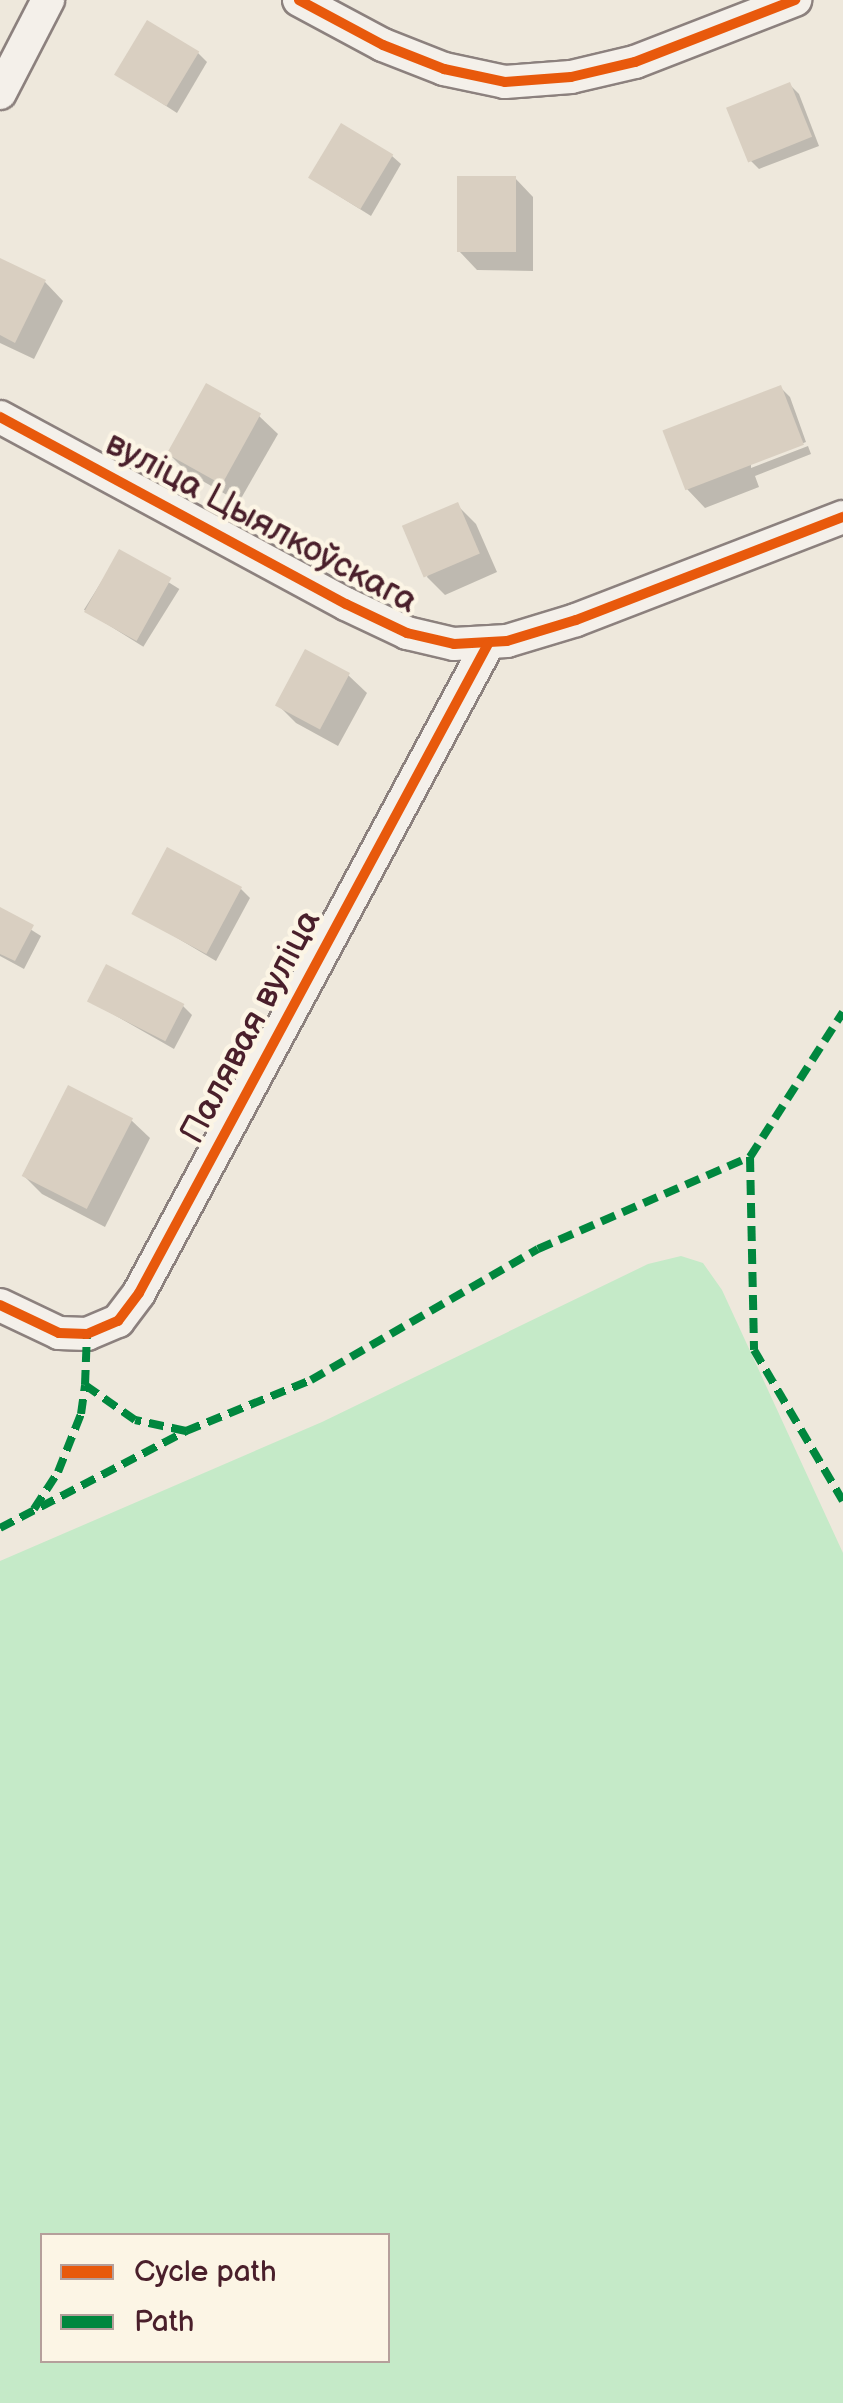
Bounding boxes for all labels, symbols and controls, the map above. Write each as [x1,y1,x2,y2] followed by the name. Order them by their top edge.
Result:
[98,423,424,623] street label: вуліца Цыялкоўскага
[172,903,330,1151] street label: Палявая вуліца
[40,2233,390,2363] legend
[134,2254,277,2290] text: Cycle path
[134,2304,194,2340] text: Path

